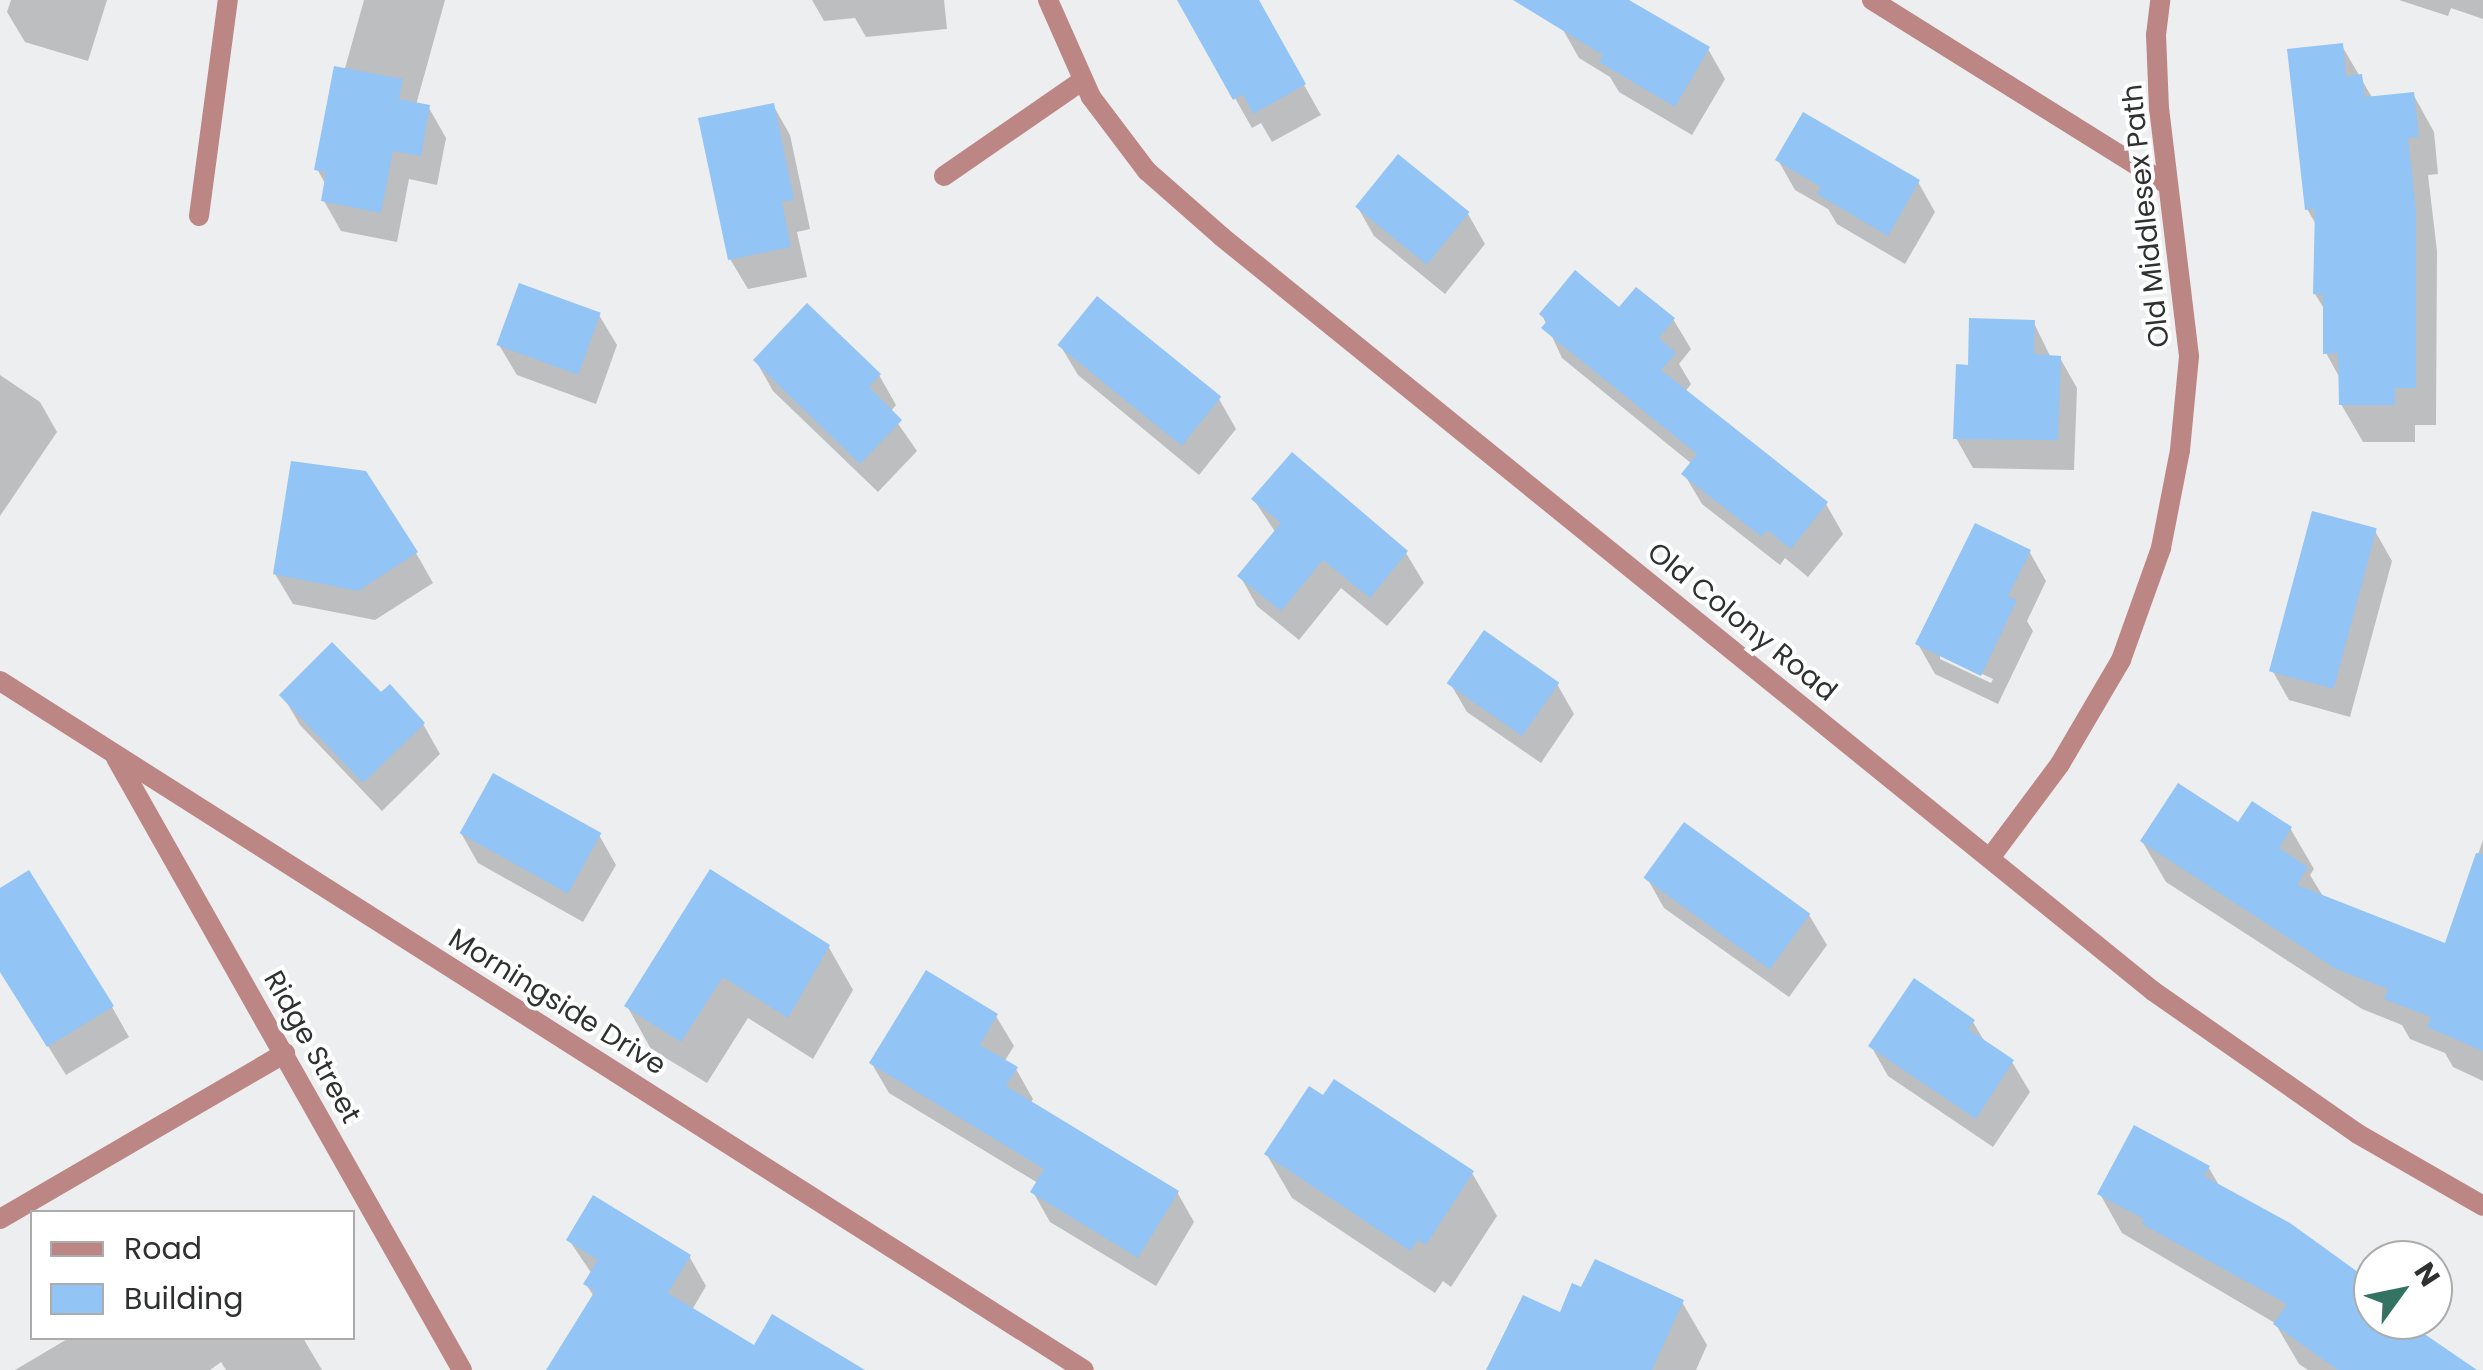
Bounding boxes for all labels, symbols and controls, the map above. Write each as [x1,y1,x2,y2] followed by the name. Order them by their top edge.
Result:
[2115,83,2177,349] street label: Old Middlesex Path
[1641,535,1843,709] street label: Old Colony Road
[442,922,672,1082] street label: Morningside Drive
[256,965,368,1129] street label: Ridge Street
[30,1210,355,1340] legend
[124,1227,202,1270] text: Road
[2353,1240,2453,1340] north arrow
[2405,1255,2449,1294] text: N
[124,1277,244,1320] text: Building

